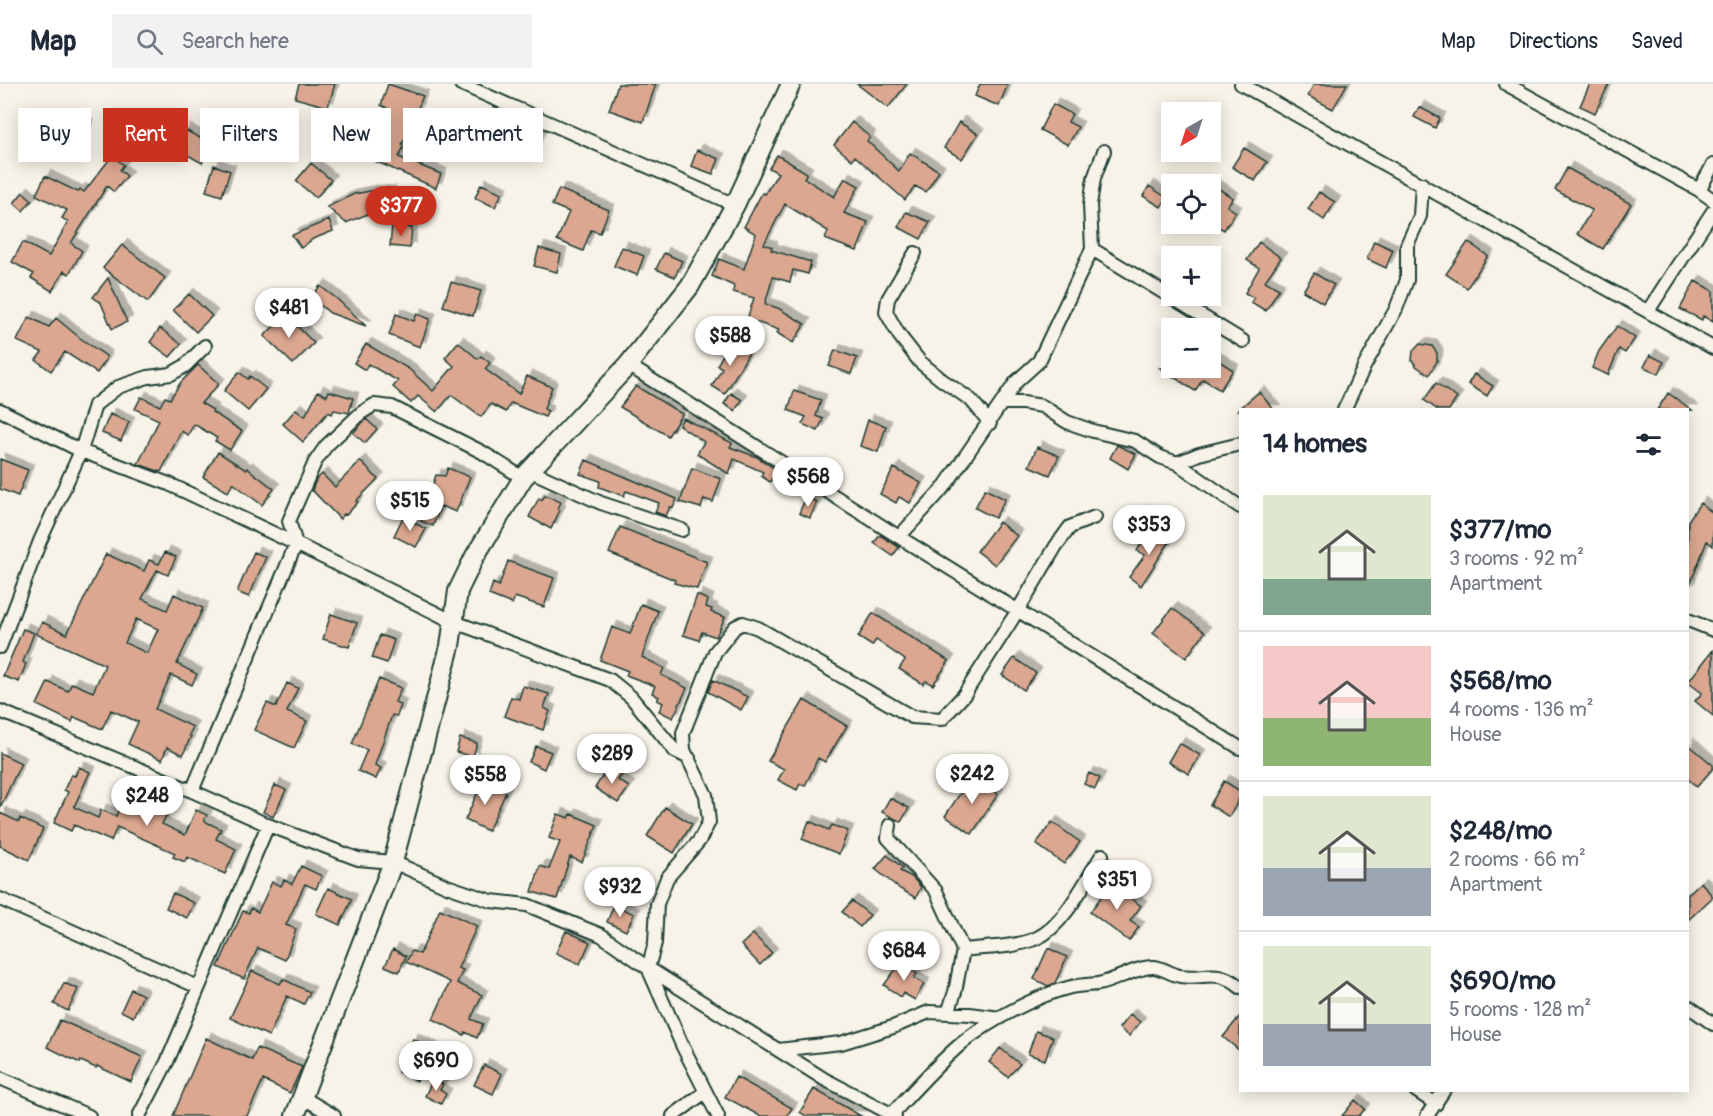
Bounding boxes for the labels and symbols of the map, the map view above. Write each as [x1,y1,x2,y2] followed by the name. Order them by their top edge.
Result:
[1161,102,1221,162] north arrow
[365,186,437,237] pin: $377
[253,288,325,339] pin: $481
[694,316,766,367] pin: $588
[772,457,844,508] pin: $568
[374,481,446,532] pin: $515
[1113,505,1185,556] pin: $353
[576,734,648,785] pin: $289
[936,754,1008,805] pin: $242
[449,755,521,806] pin: $558
[111,776,183,827] pin: $248
[1081,860,1153,911] pin: $351
[584,867,656,918] pin: $932
[868,931,940,982] pin: $684
[400,1041,472,1092] pin: $690

